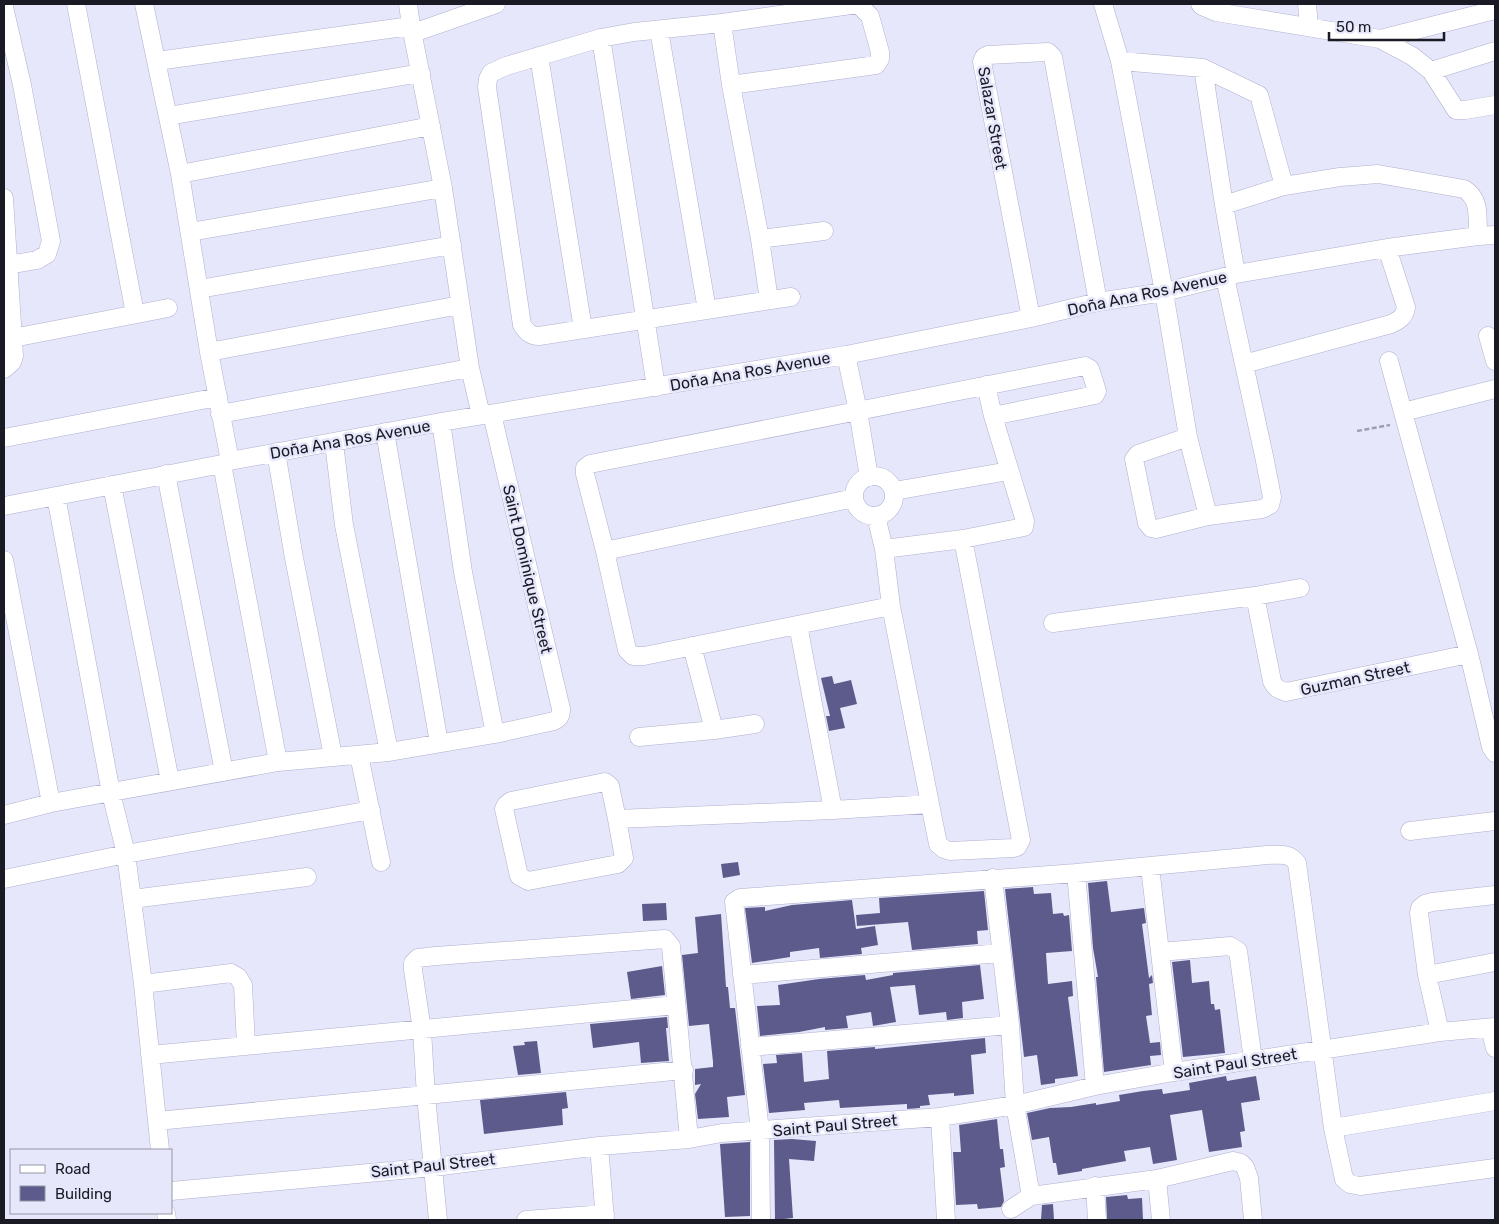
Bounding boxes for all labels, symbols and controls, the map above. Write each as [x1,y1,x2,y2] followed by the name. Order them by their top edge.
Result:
[1329,10,1444,42] scale bar
[1336,18,1371,36] text: 50 m
[974,65,1011,171] street label: Salazar Street
[1066,267,1229,320] street label: Doña Ana Ros Avenue
[668,348,832,395] street label: Doña Ana Ros Avenue
[268,416,432,463] street label: Doña Ana Ros Avenue
[499,483,556,655] street label: Saint Dominique Street
[1299,658,1412,699] street label: Guzman Street
[1172,1044,1298,1083] street label: Saint Paul Street
[772,1111,898,1140] street label: Saint Paul Street
[10,1149,172,1214] legend
[370,1150,496,1181] street label: Saint Paul Street
[55,1160,91,1178] text: Road
[55,1185,112,1203] text: Building

